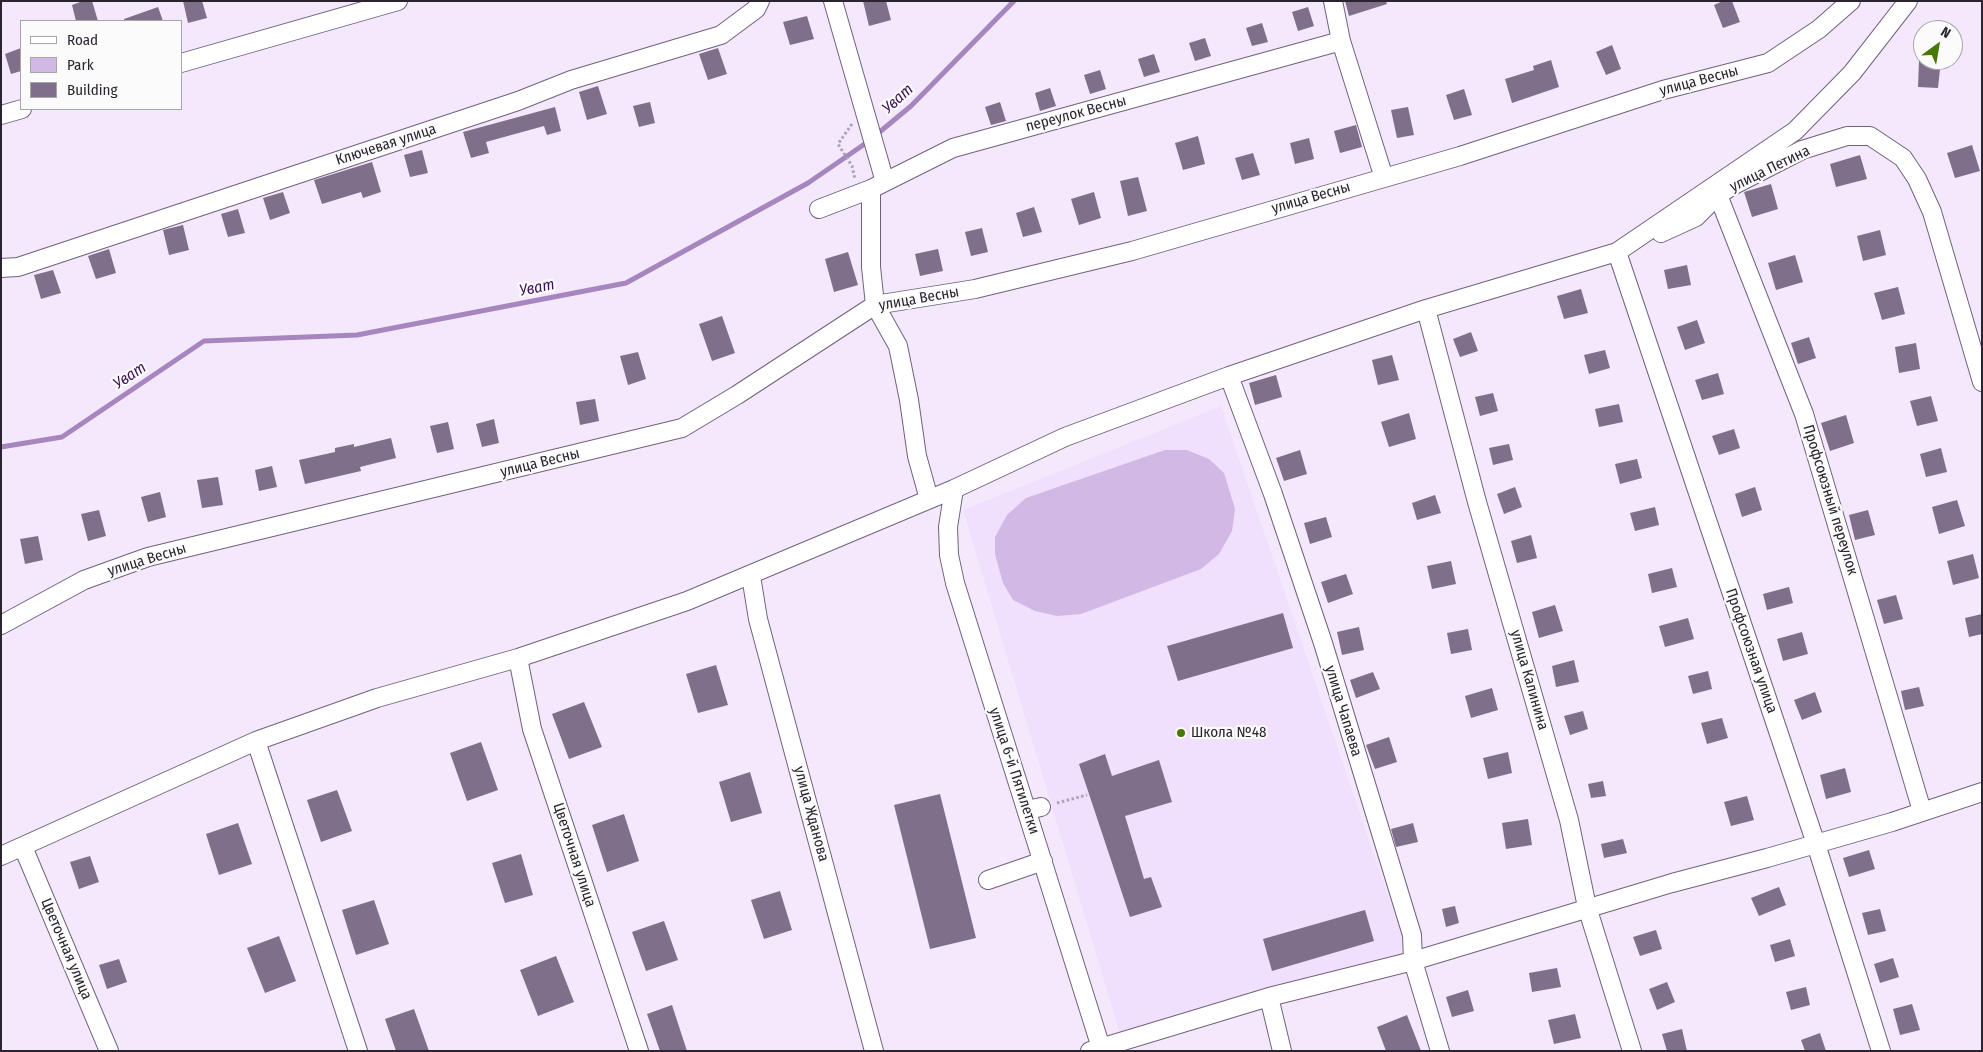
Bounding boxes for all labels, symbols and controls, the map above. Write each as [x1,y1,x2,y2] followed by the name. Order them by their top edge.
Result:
[20,20,182,110] legend
[1913,20,1963,70] north arrow
[1938,23,1954,42] text: N
[67,31,98,49] text: Road
[67,56,94,74] text: Park
[1657,62,1741,100] street label: улица Весны
[878,80,918,118] water label: Уват
[67,81,118,99] text: Building
[1024,92,1128,136] street label: переулок Весны
[334,120,438,170] street label: Ключевая улица
[1727,142,1813,196] street label: улица Петина
[1270,178,1352,218] street label: улица Весны
[518,275,556,301] water label: Уват
[878,283,960,315] street label: улица Весны
[110,358,150,394] water label: Уват
[1799,423,1861,577] street label: Профсоюзный переулок
[498,444,582,482] street label: улица Весны
[106,540,188,580] street label: улица Весны
[1721,586,1781,716] street label: Профсоюзная улица
[1506,628,1552,732] street label: улица Калинина
[1321,663,1365,759] street label: улица Чапаева
[985,705,1043,837] street label: улица 6-й Пятилетки
[1191,724,1266,742] place label: Школа №48
[1175,727,1187,739] marker: Школа №48
[790,764,832,864] street label: улица Жданова
[549,801,599,909] street label: Цветочная улица
[37,896,95,1002] street label: Цветочная улица

